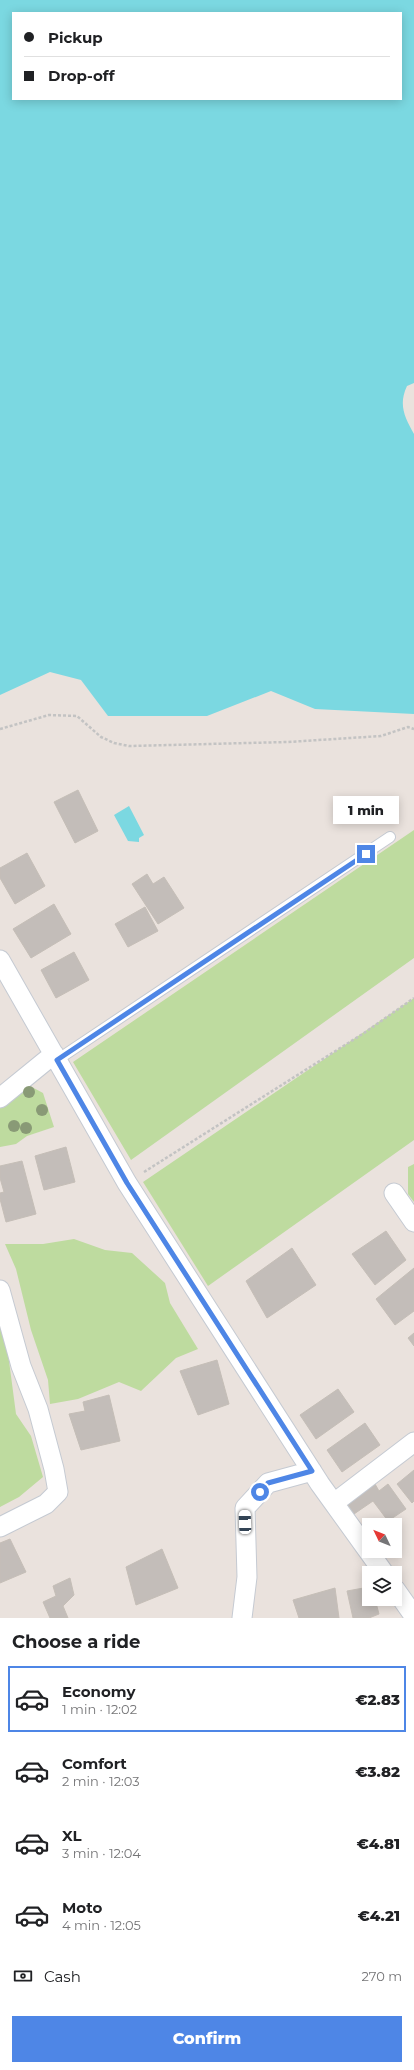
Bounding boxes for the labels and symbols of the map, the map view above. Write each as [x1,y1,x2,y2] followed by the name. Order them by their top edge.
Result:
[333,796,399,824] callout: 1 min
[357,845,375,863] route end
[251,1483,269,1501] route start
[239,1510,251,1534] car
[362,1518,402,1558] north arrow

